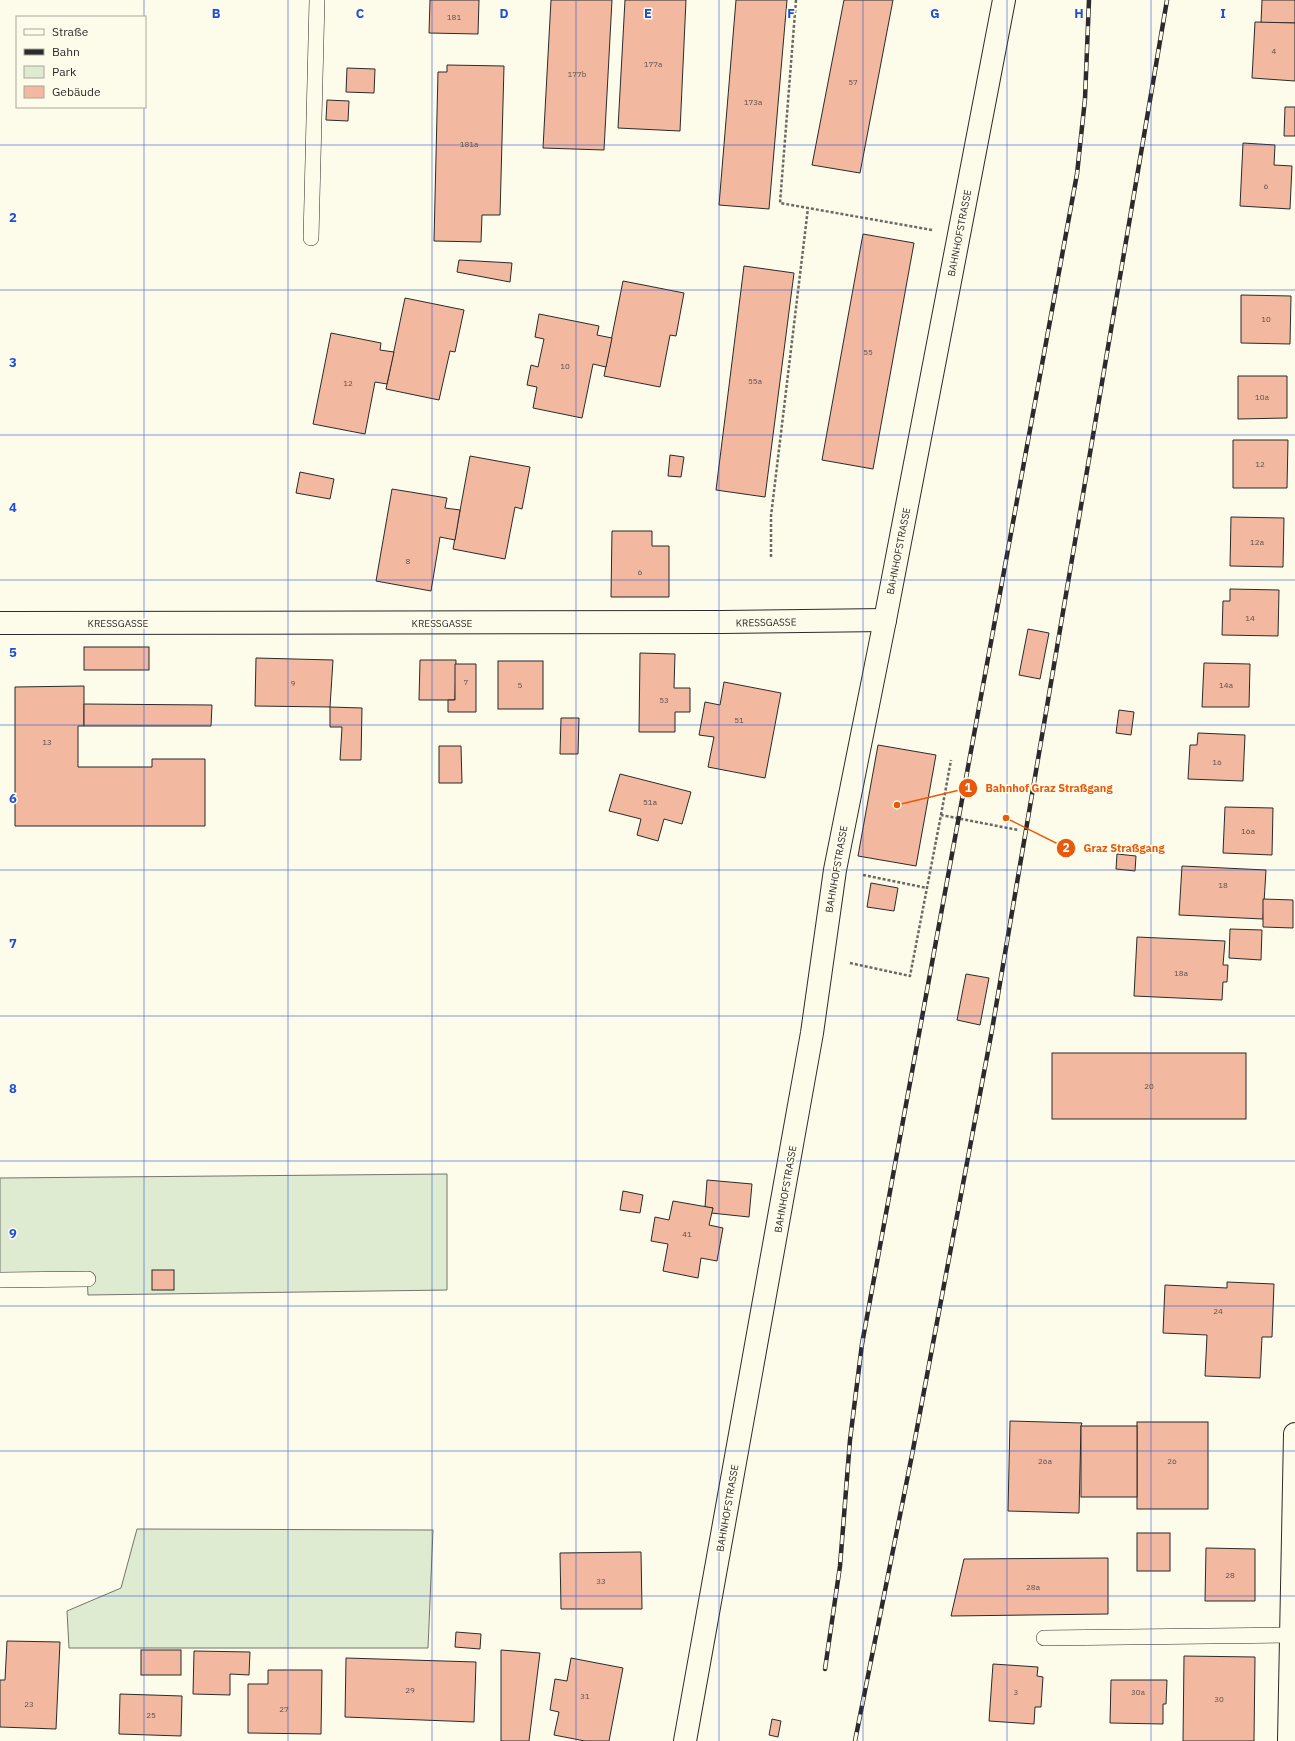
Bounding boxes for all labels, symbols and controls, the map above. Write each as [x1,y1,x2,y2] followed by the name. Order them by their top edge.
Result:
[212,5,221,22] text: B
[356,5,365,22] text: C
[499,5,509,22] text: D
[644,5,652,22] text: E
[787,5,795,22] text: F
[930,5,940,22] text: G
[1074,5,1084,22] text: H
[1220,5,1226,22] text: I
[447,12,461,22] house number: 181
[16,16,146,108] legend
[52,24,89,39] text: Straße
[52,44,80,59] text: Bahn
[1272,46,1277,56] house number: 4
[644,59,663,69] house number: 177a
[52,64,77,79] text: Park
[567,69,587,79] house number: 177b
[848,77,858,87] house number: 57
[52,84,101,99] text: Gebäude
[744,97,763,107] house number: 173a
[460,139,479,149] house number: 181a
[1264,181,1269,191] house number: 6
[945,188,974,278] street label: BAHNHOFSTRASSE
[9,209,17,226] text: 2
[1261,314,1271,324] house number: 10
[863,347,873,357] house number: 55
[9,354,17,371] text: 3
[560,361,570,371] house number: 10
[748,376,763,386] house number: 55a
[343,378,353,388] house number: 12
[1255,392,1270,402] house number: 10a
[1255,459,1265,469] house number: 12
[9,499,17,516] text: 4
[884,506,913,596] street label: BAHNHOFSTRASSE
[1250,537,1265,547] house number: 12a
[406,556,411,566] house number: 8
[638,567,643,577] house number: 6
[1245,613,1255,623] house number: 14
[735,615,797,630] street label: KRESSGASSE
[88,617,149,630] street label: KRESSGASSE
[412,617,473,630] street label: KRESSGASSE
[9,644,17,661] text: 5
[464,677,469,687] house number: 7
[291,678,296,688] house number: 9
[518,680,523,690] house number: 5
[1219,680,1234,690] house number: 14a
[659,695,669,705] house number: 53
[734,715,744,725] house number: 51
[42,737,52,747] house number: 13
[1212,757,1222,767] house number: 16
[958,776,1121,799] callout: Bahnhof Graz Straßgang
[964,780,972,795] text: 1
[986,781,1113,795] text: Bahnhof Graz Straßgang
[9,790,17,807] text: 6
[643,797,658,807] house number: 51a
[822,824,851,914] street label: BAHNHOFSTRASSE
[1241,826,1256,836] house number: 16a
[1056,836,1173,859] callout: Graz Straßgang
[1062,840,1070,855] text: 2
[1084,841,1165,855] text: Graz Straßgang
[1218,880,1228,890] house number: 18
[9,935,17,952] text: 7
[1174,968,1189,978] house number: 18a
[9,1080,17,1097] text: 8
[1144,1081,1154,1091] house number: 20
[771,1144,800,1234] street label: BAHNHOFSTRASSE
[9,1225,17,1242] text: 9
[682,1229,692,1239] house number: 41
[1213,1306,1223,1316] house number: 24
[1038,1456,1053,1466] house number: 26a
[1167,1456,1177,1466] house number: 26
[713,1463,742,1553] street label: BAHNHOFSTRASSE
[1225,1570,1235,1580] house number: 28
[596,1576,606,1586] house number: 33
[1026,1582,1041,1592] house number: 28a
[405,1685,415,1695] house number: 29
[1014,1687,1019,1697] house number: 3
[1131,1687,1146,1697] house number: 30a
[580,1691,590,1701] house number: 31
[1214,1694,1224,1704] house number: 30
[24,1699,34,1709] house number: 23
[279,1704,289,1714] house number: 27
[146,1710,156,1720] house number: 25

